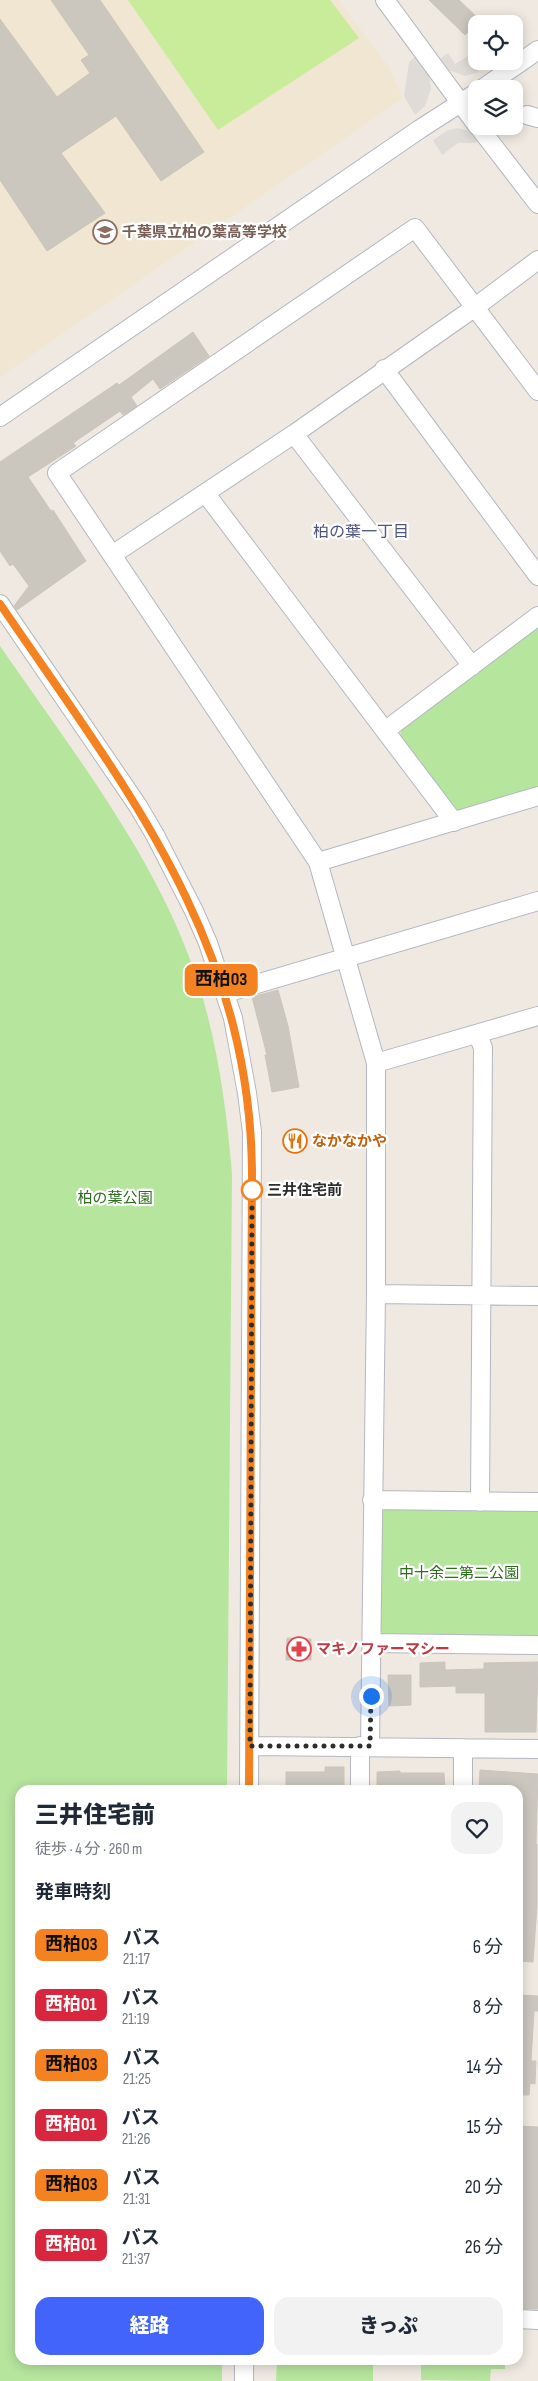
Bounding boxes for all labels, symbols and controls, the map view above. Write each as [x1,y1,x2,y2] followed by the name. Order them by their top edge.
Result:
[468,15,523,135] map controls
[468,15,523,70] button: locate
[468,80,523,135] button: layers
[92,219,118,245] school or university icon: 千葉県立柏の葉高等学校
[122,223,287,242] place label: 千葉県立柏の葉高等学校
[313,523,409,542] district label: 柏の葉一丁目
[186,964,256,996] line badge: 西柏03
[195,969,247,990] text: 西柏03
[282,1128,308,1154] restaurant icon: なかなかや
[312,1132,387,1151] place label: なかなかや
[241,1179,263,1201] marker: 三井住宅前
[267,1181,342,1200] place label: 三井住宅前
[77,1189,153,1208] park label: 柏の葉公園
[399,1564,519,1583] park label: 中十余二第二公園
[286,1636,312,1662] pharmacy icon: マキノファーマシー
[316,1640,450,1659] place label: マキノファーマシー
[359,1684,384,1709] your location
[35,1801,155,1830] text: 三井住宅前
[451,1802,503,1854] button: heart
[35,1840,142,1859] text: 徒歩 · 4 分 · 260 m
[35,1881,111,1904] text: 発車時刻
[123,1927,161,1950] text: バス
[45,1934,98,1955] text: 西柏03
[473,1936,503,1959] text: 6 分
[123,1950,150,1969] text: 21:17
[122,1987,160,2010] text: バス
[45,1994,97,2015] text: 西柏01
[473,1996,503,2019] text: 8 分
[122,2010,150,2029] text: 21:19
[123,2047,161,2070] text: バス
[45,2054,98,2075] text: 西柏03
[466,2056,503,2079] text: 14 分
[123,2070,151,2089] text: 21:25
[122,2107,160,2130] text: バス
[45,2114,97,2135] text: 西柏01
[467,2116,503,2139] text: 15 分
[122,2130,151,2149] text: 21:26
[123,2167,161,2190] text: バス
[45,2174,98,2195] text: 西柏03
[465,2176,503,2199] text: 20 分
[123,2190,150,2209] text: 21:31
[122,2227,160,2250] text: バス
[45,2234,97,2255] text: 西柏01
[465,2236,503,2259] text: 26 分
[122,2250,150,2269] text: 21:37
[35,2297,264,2355] button: 経路
[274,2297,503,2355] button: きっぷ

